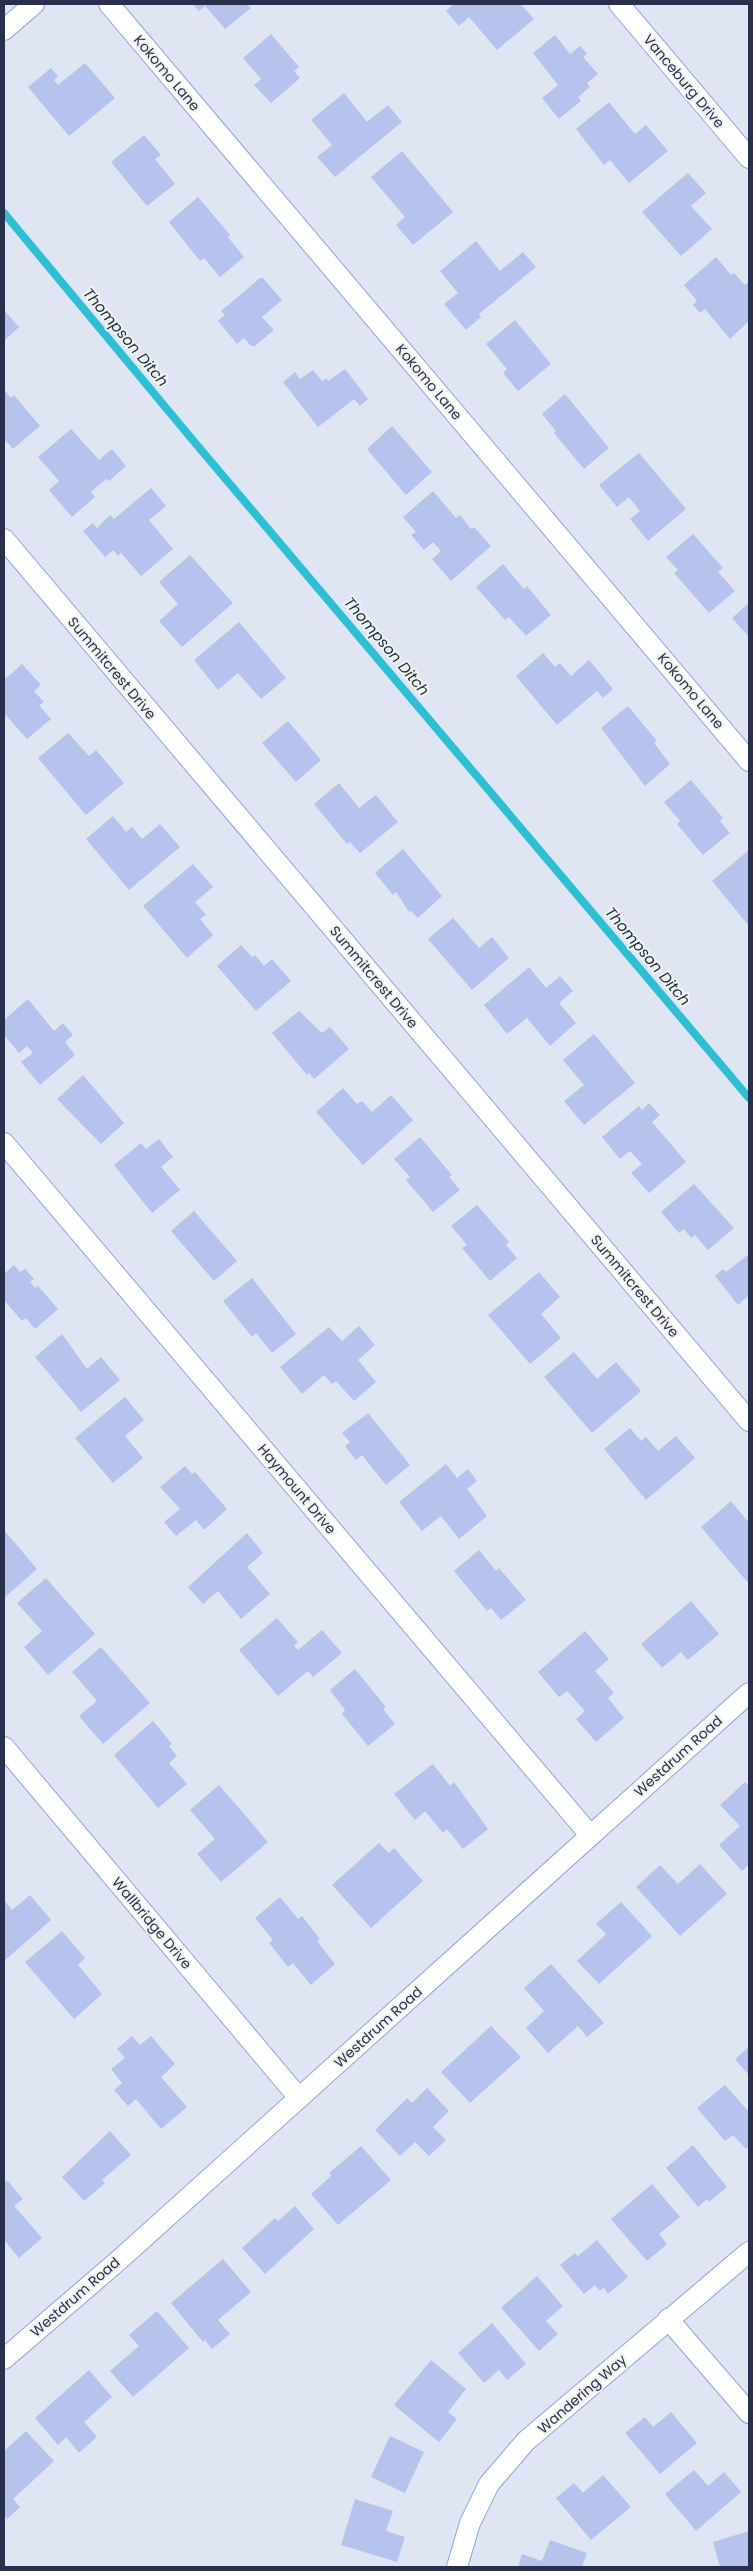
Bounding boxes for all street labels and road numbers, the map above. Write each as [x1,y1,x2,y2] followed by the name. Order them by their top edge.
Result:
[639,30,729,132] street label: Vanceburg Drive
[129,31,205,116] street label: Kokomo Lane
[391,340,467,425] street label: Kokomo Lane
[63,612,161,724] street label: Summitcrest Drive
[653,649,729,734] street label: Kokomo Lane
[325,921,423,1033] street label: Summitcrest Drive
[586,1230,684,1342] street label: Summitcrest Drive
[253,1440,341,1539] street label: Haymount Drive
[629,1711,727,1801] street label: Westdrum Road
[108,1873,197,1974] street label: Wallbridge Drive
[329,1982,427,2072] street label: Westdrum Road
[26,2252,124,2342] street label: Westdrum Road
[533,2350,631,2438] street label: Wandering Way

